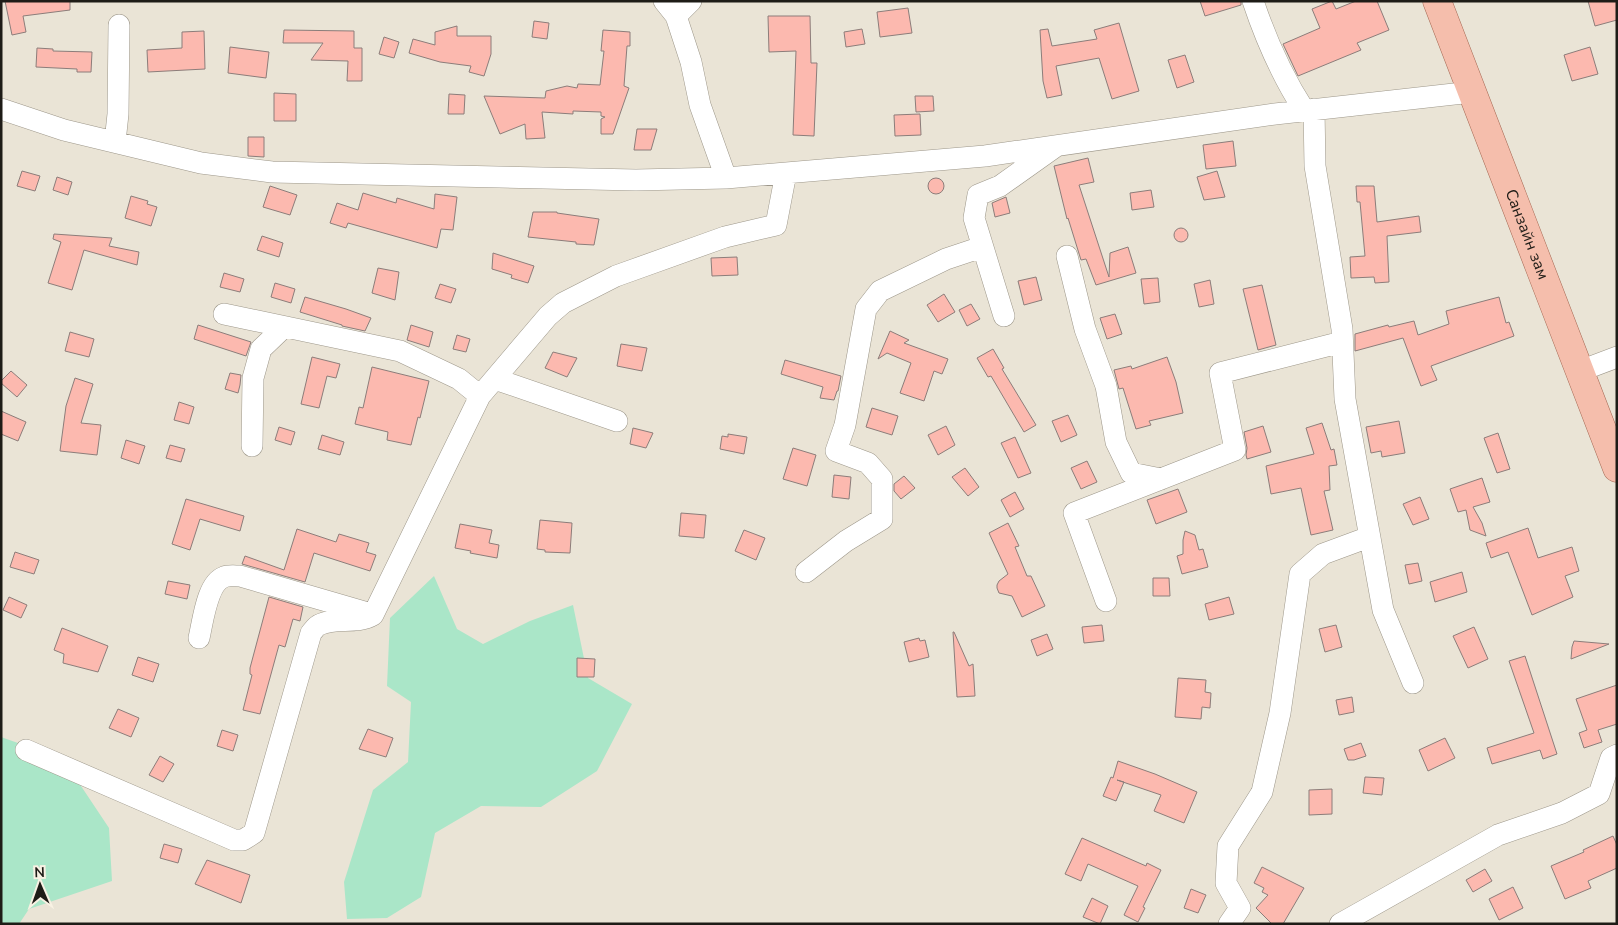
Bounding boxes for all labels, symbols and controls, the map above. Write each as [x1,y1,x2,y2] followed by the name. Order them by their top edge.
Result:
[1500,186,1554,283] street label: Санзайн зам
[15,860,65,910] north arrow
[34,863,45,882] text: N

